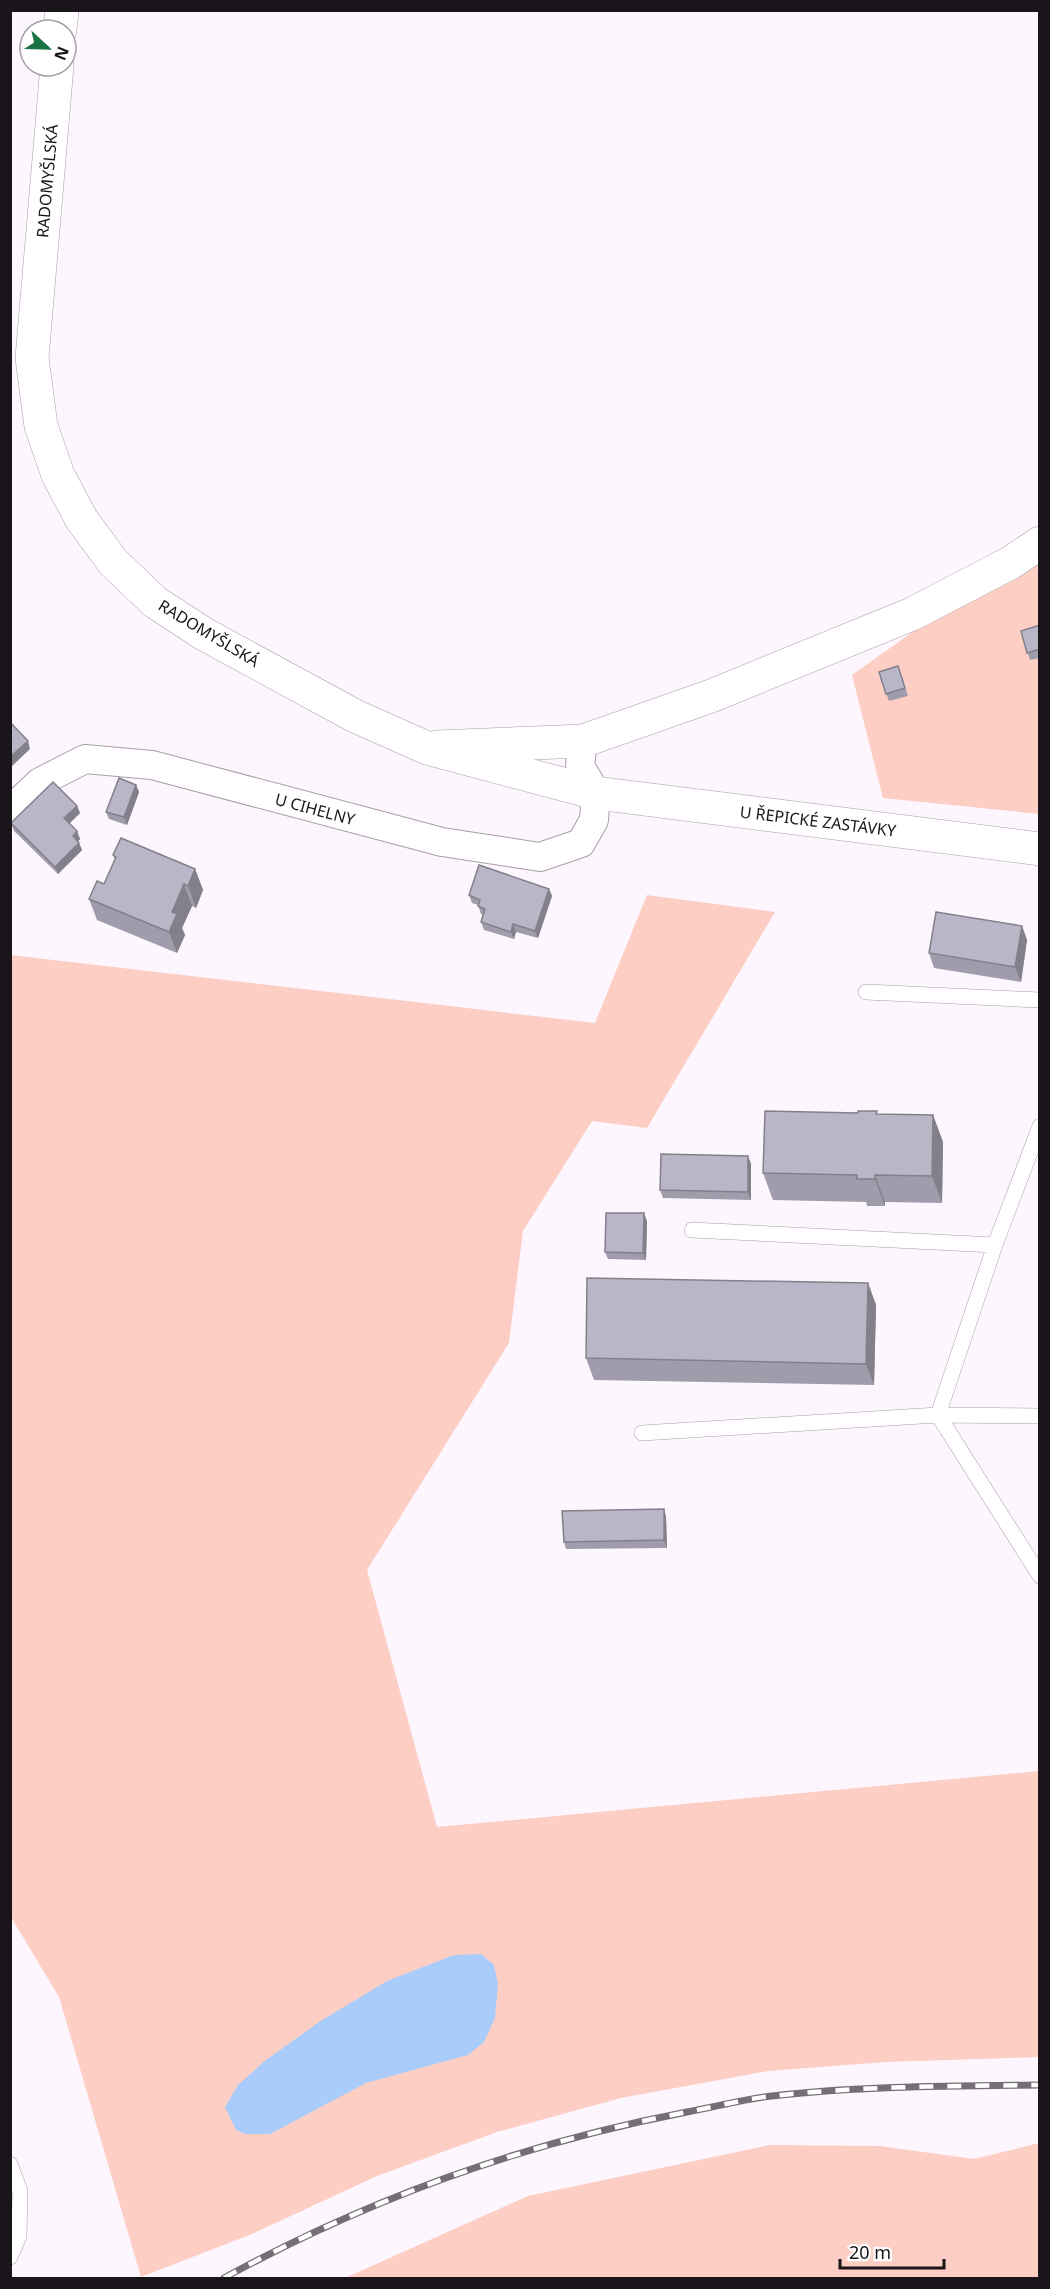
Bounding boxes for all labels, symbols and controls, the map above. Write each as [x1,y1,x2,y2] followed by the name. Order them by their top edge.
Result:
[18,18,78,78] north arrow
[49,43,75,64] text: N
[31,122,63,239] street label: RADOMYŠLSKÁ
[154,594,264,672] street label: RADOMYŠLSKÁ
[273,788,358,830] street label: U CIHELNY
[739,801,898,842] street label: U ŘEPICKÉ ZASTÁVKY
[840,2232,944,2270] scale bar
[849,2240,891,2264] text: 20 m

